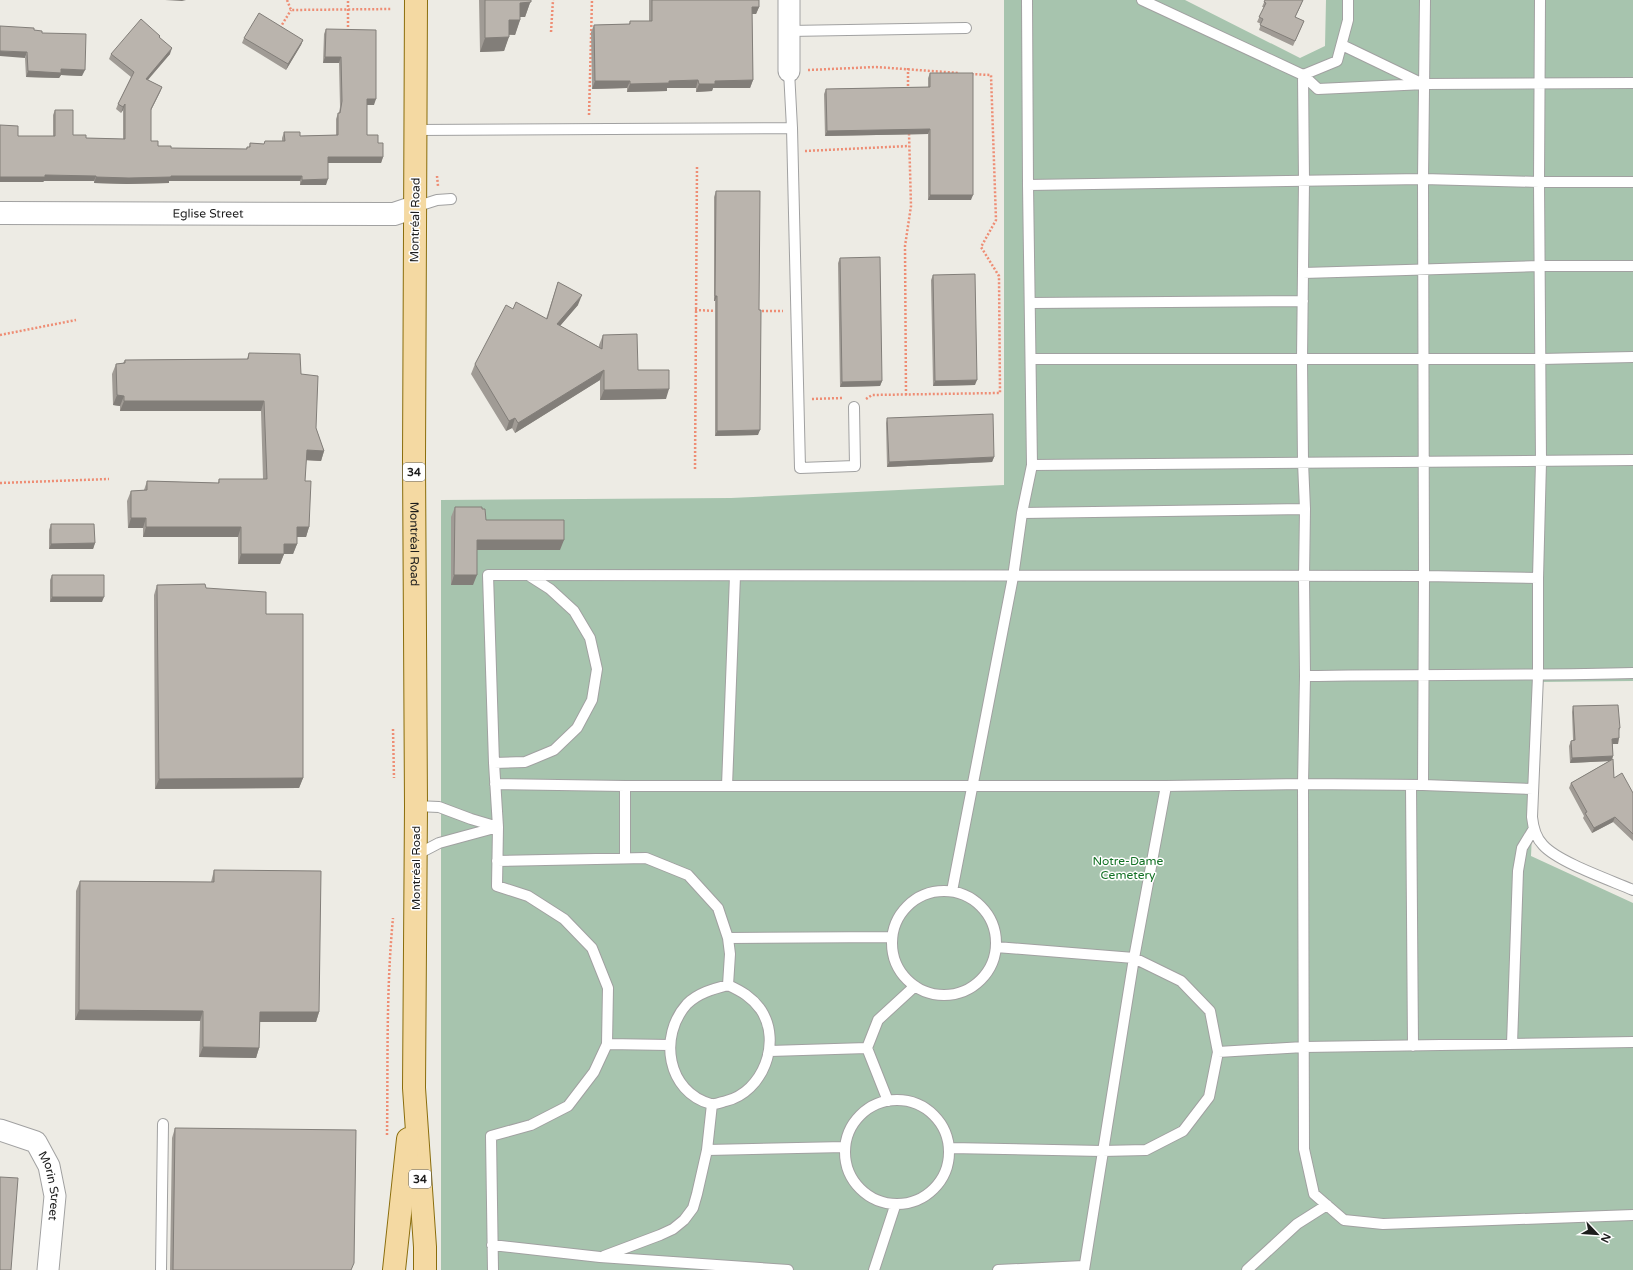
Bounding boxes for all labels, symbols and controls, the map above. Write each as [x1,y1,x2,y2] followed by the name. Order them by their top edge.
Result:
[407,178,423,262] street label: Montréal Road
[172,206,244,221] street label: Eglise Street
[403,463,425,481] road number: 34
[407,502,422,586] street label: Montréal Road
[409,826,423,910] street label: Montréal Road
[1093,854,1164,882] park label: Notre-Dame Cemetery
[35,1149,62,1222] street label: Morin Street
[409,1170,431,1188] road number: 34
[1577,1214,1617,1254] north arrow
[1598,1231,1613,1245] text: N

